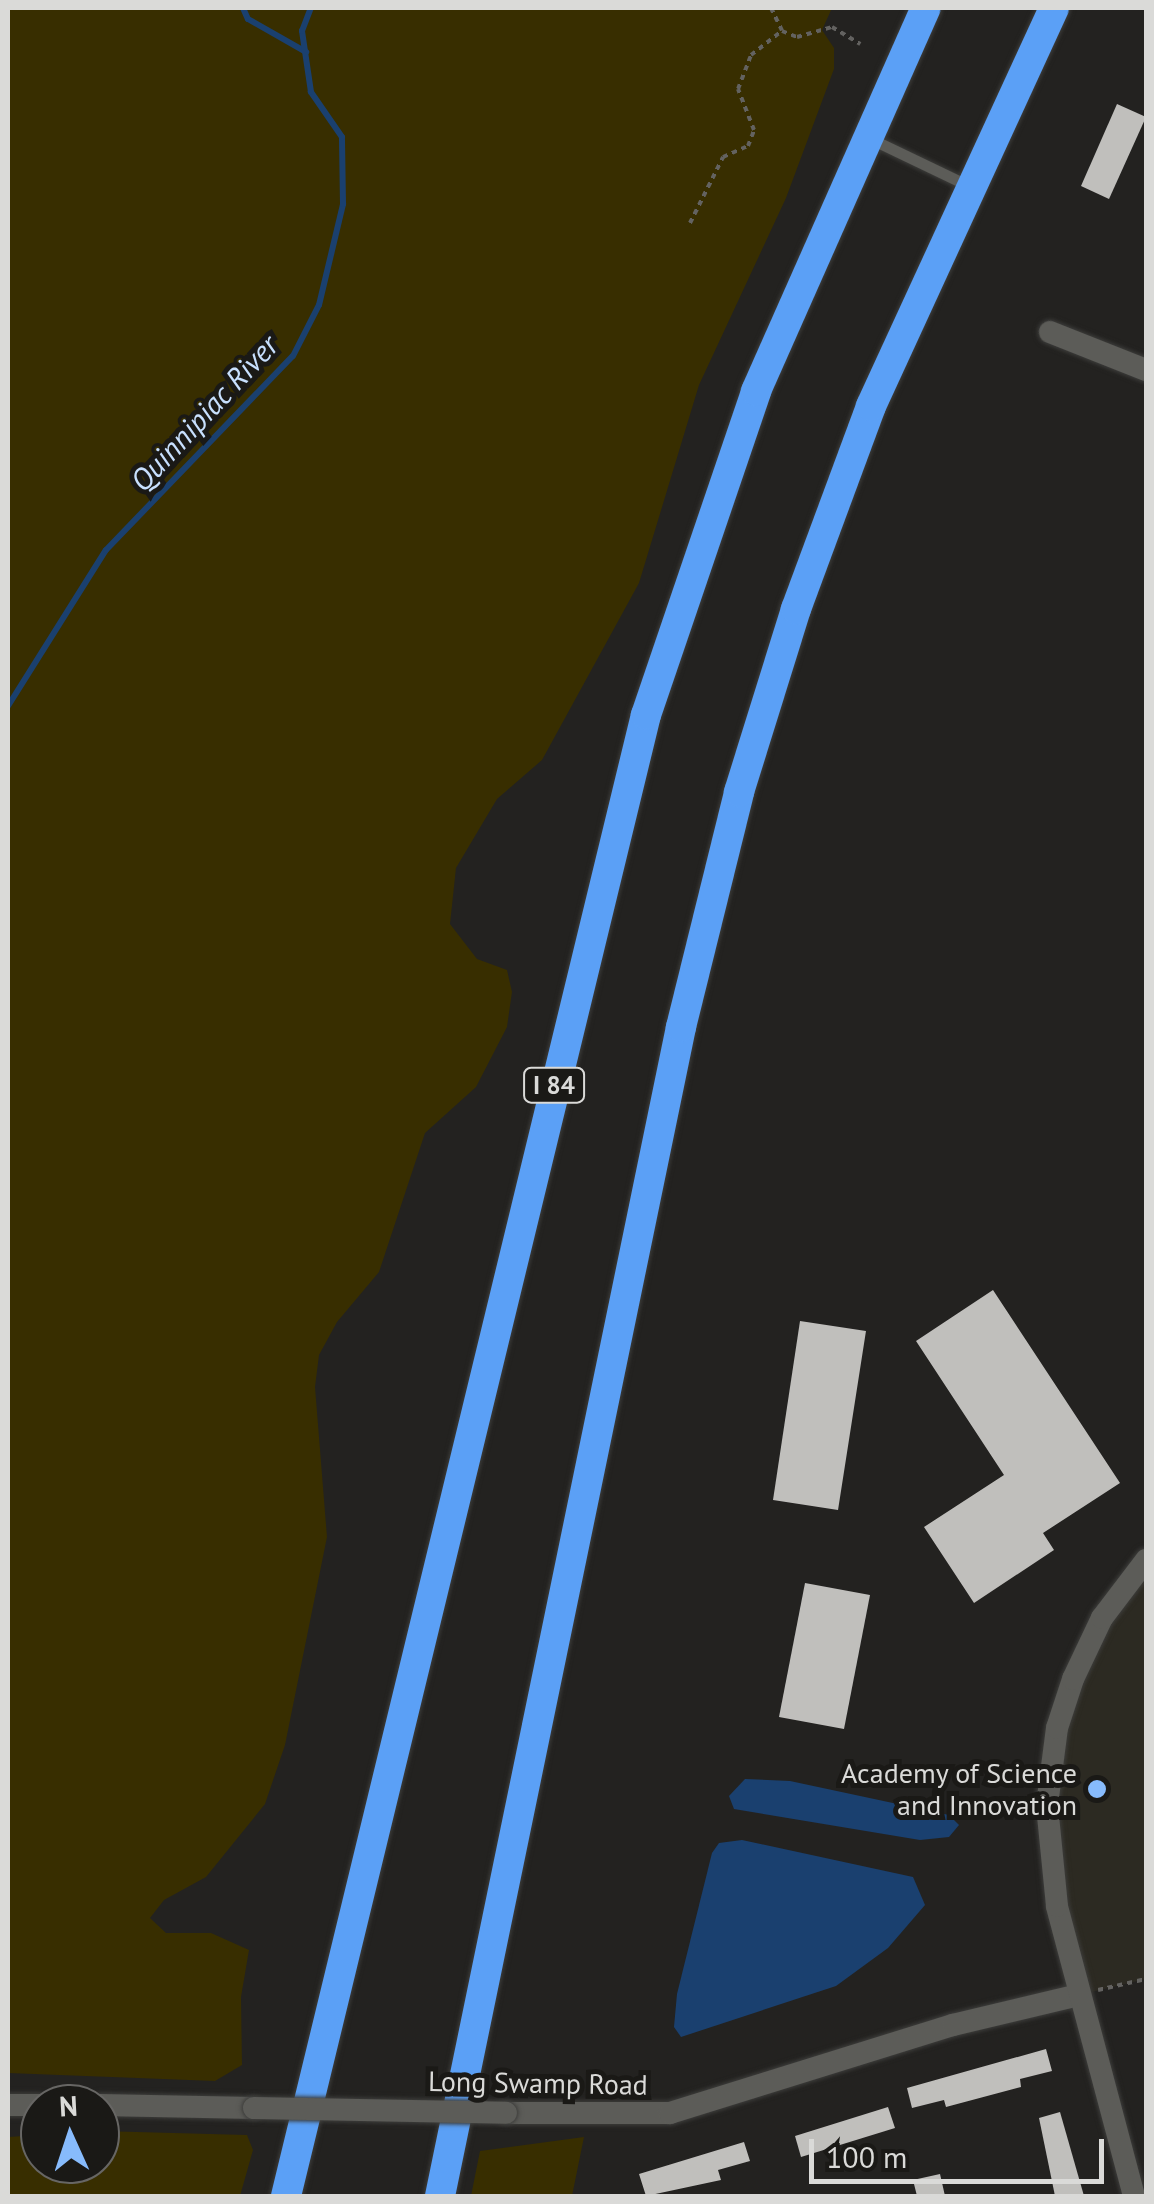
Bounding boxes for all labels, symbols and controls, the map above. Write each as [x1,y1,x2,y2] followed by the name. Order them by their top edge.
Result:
[122,327,286,499] water label: Quinnipiac River
[522,1065,586,1105] road number: I 84
[840,1756,1077,1822] place label: Academy of Science and Innovation
[1086,1778,1108,1800] marker: Academy of Science and Innovation
[428,2064,648,2102] street label: Long Swamp Road
[20,2084,120,2184] north arrow
[58,2087,79,2124] text: N
[814,2119,1109,2181] scale bar
[826,2137,907,2176] text: 100 m

